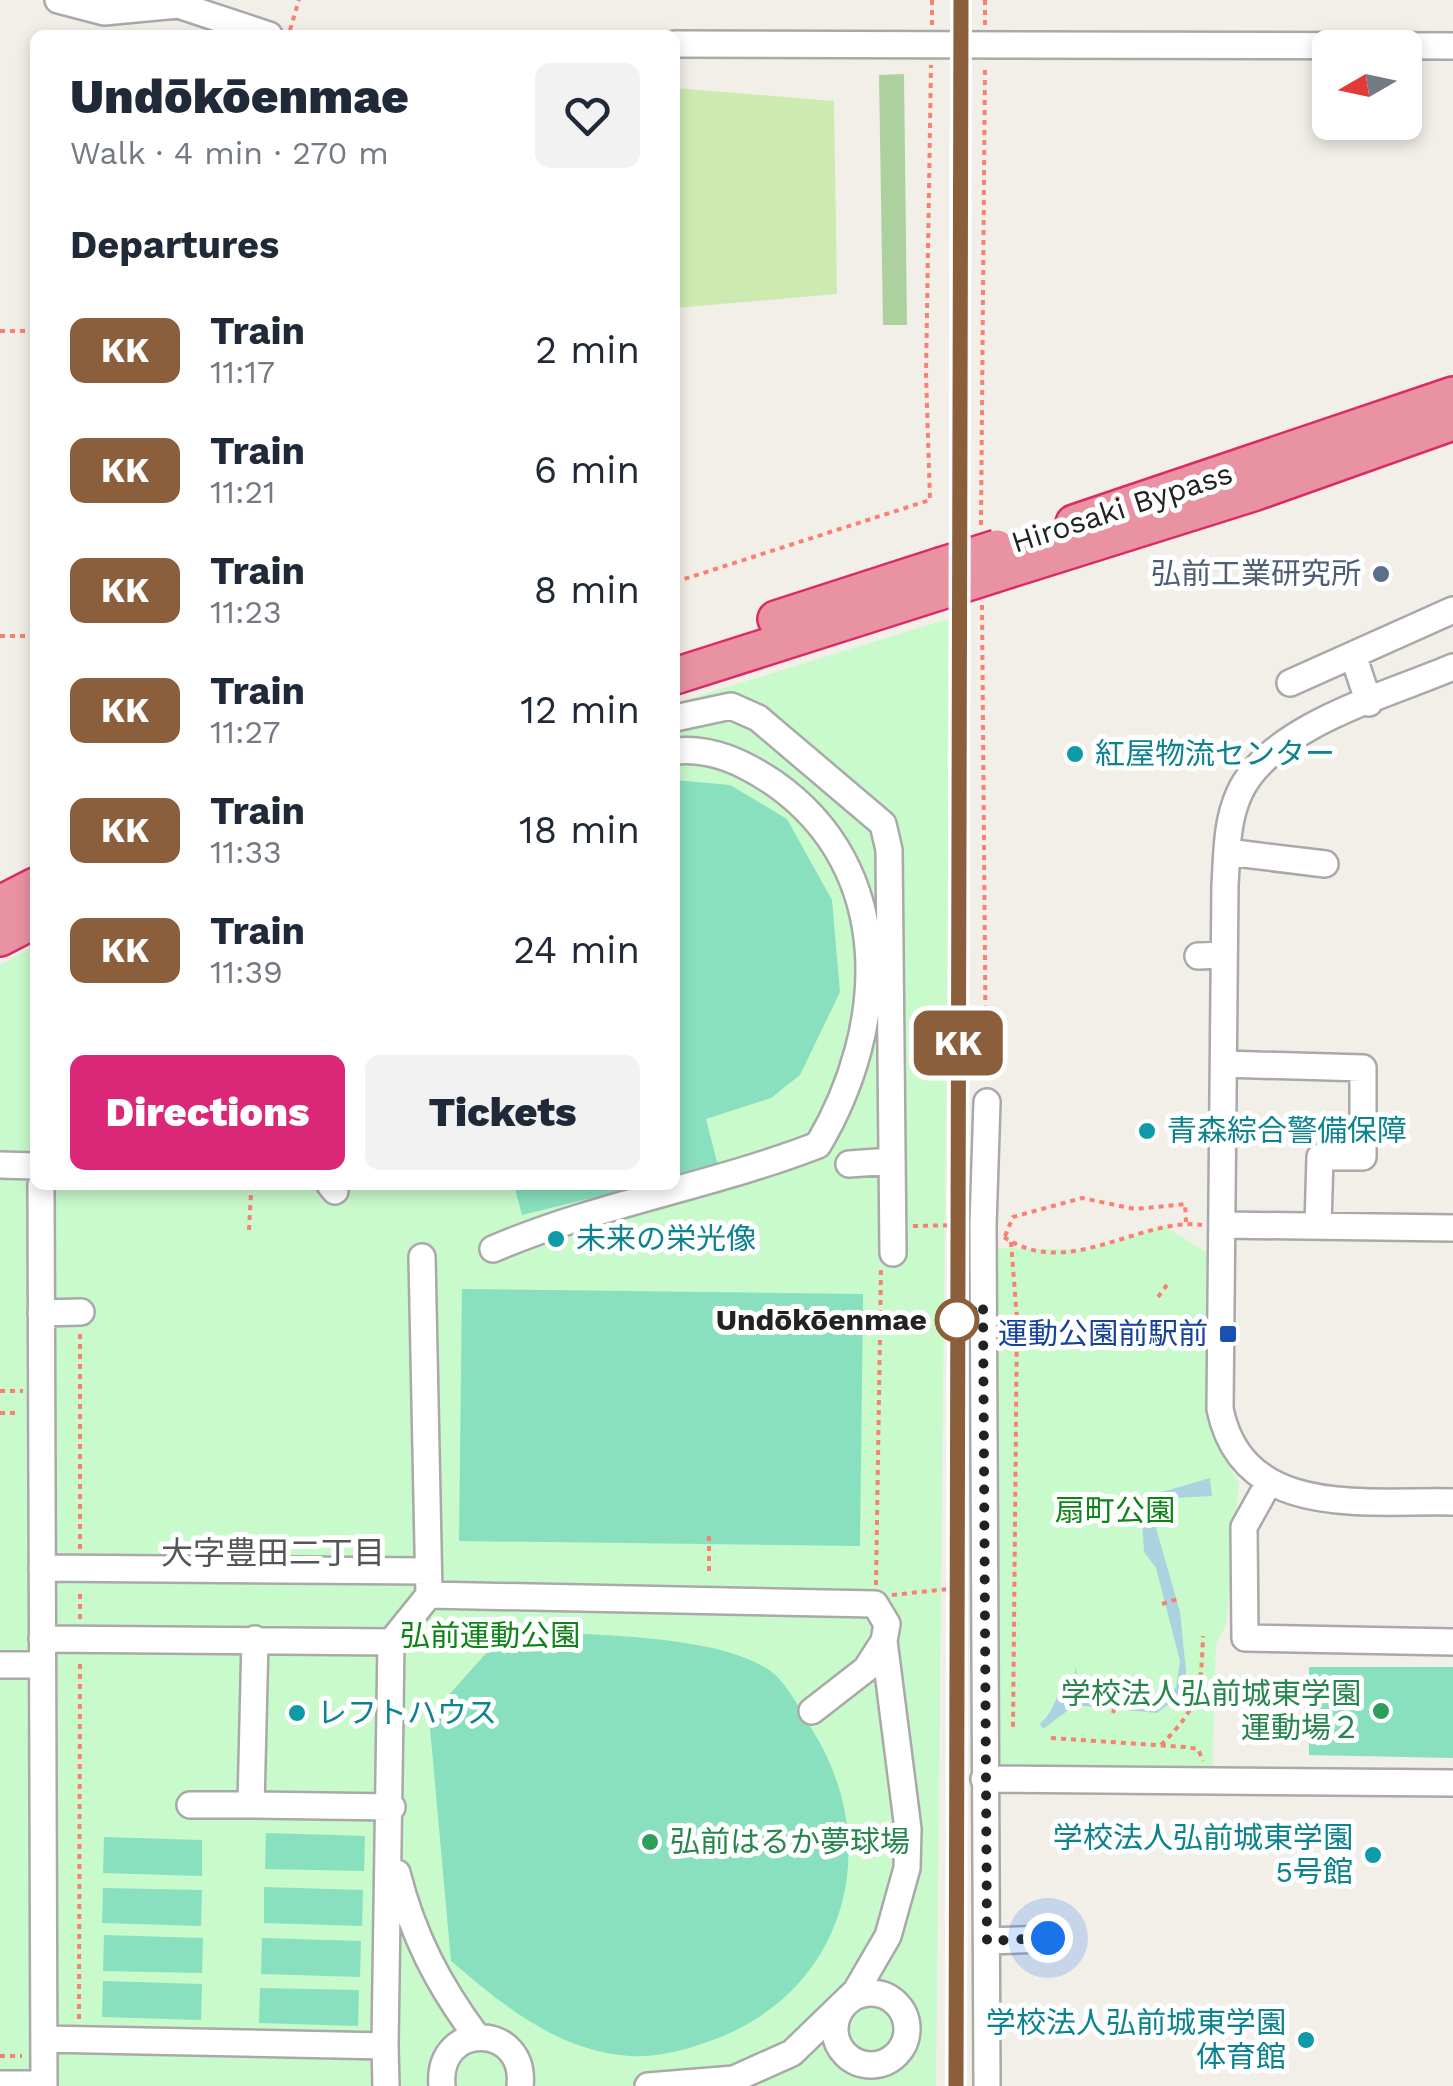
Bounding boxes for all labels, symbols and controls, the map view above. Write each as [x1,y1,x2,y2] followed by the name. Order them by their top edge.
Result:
[1312,30,1422,140] north arrow
[1312,30,1422,140] map controls
[535,63,640,168] button: heart
[70,68,409,125] text: Undōkōenmae
[70,134,389,172] text: Walk · 4 min · 270 m
[70,223,279,267] text: Departures
[210,309,305,353] text: Train
[535,328,640,372] text: 2 min
[101,329,149,371] text: KK
[210,353,275,391] text: 11:17
[210,429,305,473] text: Train
[534,448,640,492] text: 6 min
[101,449,149,491] text: KK
[1007,455,1237,560] street label: Hirosaki Bypass
[210,473,276,511] text: 11:21
[210,549,305,593] text: Train
[1151,556,1361,591] place label: 弘前工業研究所
[1370,563,1392,585] marker: 弘前工業研究所
[534,568,640,612] text: 8 min
[101,569,149,611] text: KK
[210,593,282,631] text: 11:23
[210,669,305,713] text: Train
[520,688,640,732] text: 12 min
[101,689,149,731] text: KK
[210,713,280,751] text: 11:27
[1095,736,1335,771] place label: 紅屋物流センター
[1064,743,1086,765] marker: 紅屋物流センター
[210,789,305,833] text: Train
[519,808,640,852] text: 18 min
[101,809,149,851] text: KK
[210,833,282,871] text: 11:33
[210,909,305,953] text: Train
[513,928,640,972] text: 24 min
[101,929,149,971] text: KK
[210,953,283,991] text: 11:39
[913,1010,1003,1076] line badge: KK
[934,1022,982,1064] text: KK
[70,1055,345,1170] button: Directions
[365,1055,640,1170] button: Tickets
[1167,1113,1407,1148] place label: 青森綜合警備保障
[1136,1120,1158,1142] marker: 青森綜合警備保障
[576,1221,756,1256] place label: 未来の栄光像
[545,1228,567,1250] marker: 未来の栄光像
[936,1299,978,1341] marker: Undōkōenmae
[716,1302,927,1337] place label: Undōkōenmae
[998,1316,1208,1351] place label: 運動公園前駅前
[1217,1323,1239,1345] marker: 運動公園前駅前
[1055,1493,1175,1528] park label: 扇町公園
[161,1534,385,1572] district label: 大字豊田二丁目
[400,1618,580,1653] park label: 弘前運動公園
[1061,1676,1361,1745] place label: 学校法人弘前城東学園 運動場２
[317,1695,497,1730] place label: レフトハウス
[1370,1700,1392,1722] marker: 学校法人弘前城東学園 運動場２
[286,1702,308,1724] marker: レフトハウス
[1053,1820,1353,1889] place label: 学校法人弘前城東学園 5号館
[670,1824,910,1859] place label: 弘前はるか夢球場
[639,1831,661,1853] marker: 弘前はるか夢球場
[1362,1844,1384,1866] marker: 学校法人弘前城東学園 5号館
[1023,1913,1073,1963] your location
[986,2005,1286,2074] place label: 学校法人弘前城東学園 体育館
[1295,2029,1317,2051] marker: 学校法人弘前城東学園 体育館

